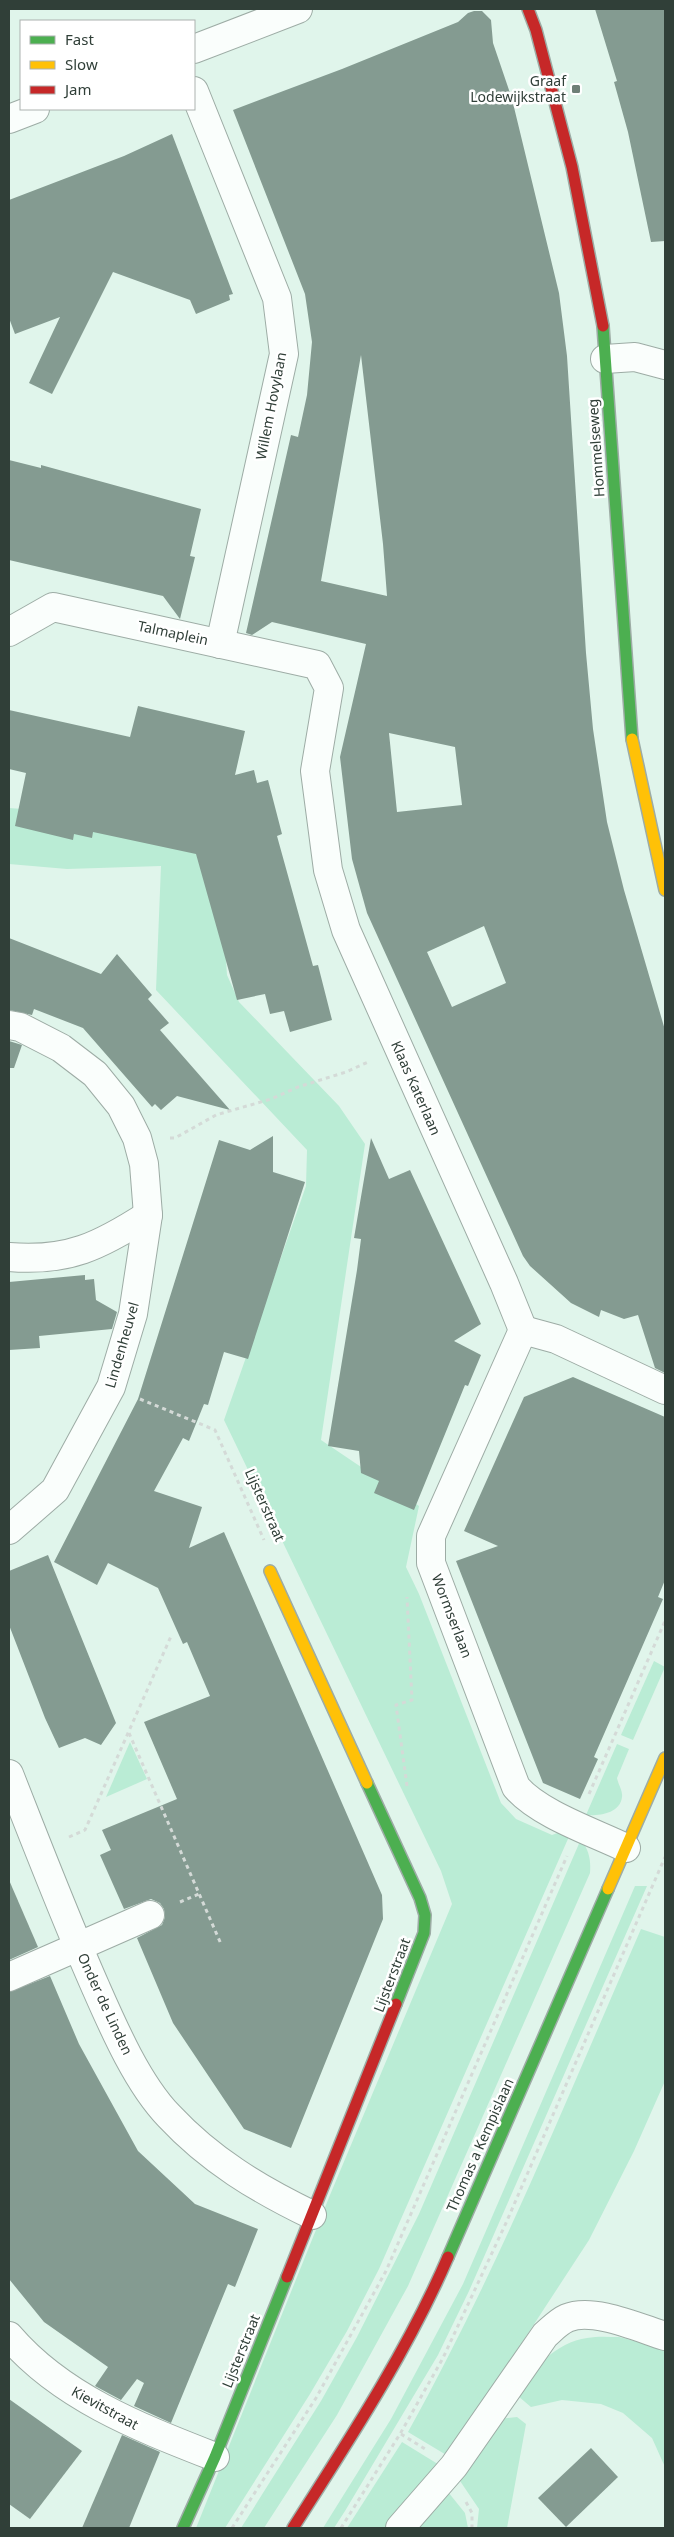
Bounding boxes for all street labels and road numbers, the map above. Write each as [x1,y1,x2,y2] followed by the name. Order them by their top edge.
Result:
[251,350,290,461] street label: Willem Hovylaan
[583,398,608,498] street label: Hommelseweg
[136,616,210,649] street label: Talmaplein
[387,1038,446,1138] street label: Klaas Katerlaan
[100,1300,143,1390] street label: Lindenheuvel
[241,1465,290,1544] street label: Lijsterstraat
[428,1571,477,1661] street label: Wormserlaan
[369,1935,414,2015] street label: Lijsterstraat
[74,1950,137,2058] street label: Onder de Linden
[442,2075,518,2215] street label: Thomas a Kempislaan
[217,2311,264,2391] street label: Lijsterstraat
[68,2381,142,2434] street label: Kievitstraat

